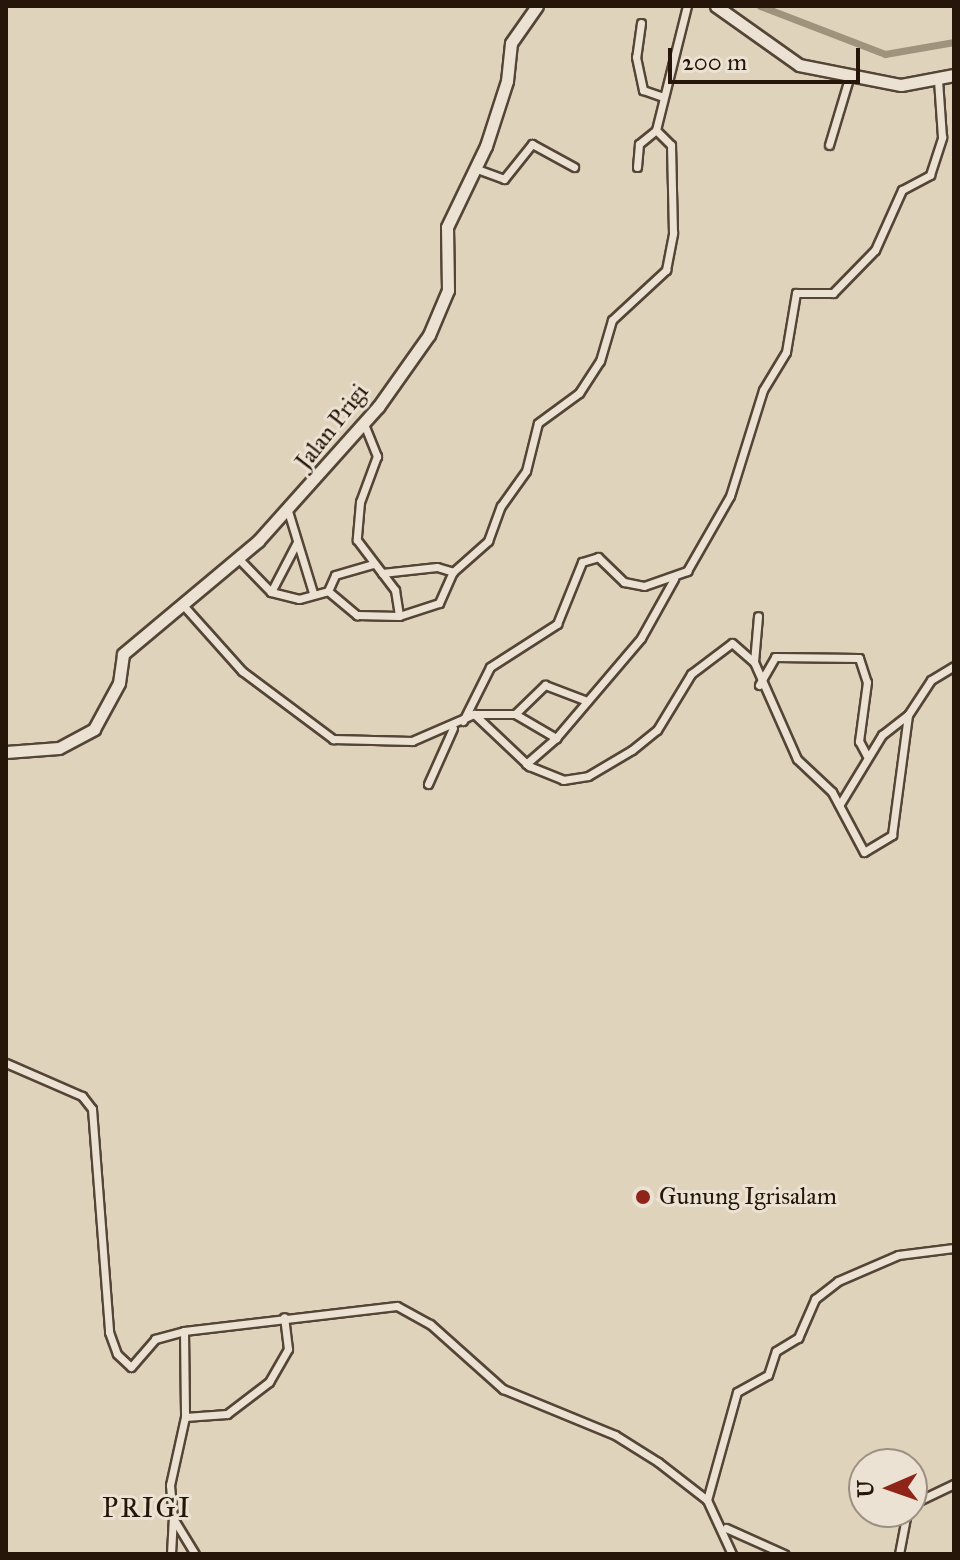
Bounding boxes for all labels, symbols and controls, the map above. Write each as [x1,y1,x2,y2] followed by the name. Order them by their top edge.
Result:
[672,32,864,82] scale bar
[682,47,747,77] text: 200 m
[290,378,374,476] street label: Jalan Prigi
[659,1183,837,1211] place label: Gunung Igrisalam
[634,1188,652,1206] marker: Gunung Igrisalam
[848,1448,928,1528] north arrow
[852,1480,879,1498] text: U
[102,1491,192,1525] district label: PRIGI

